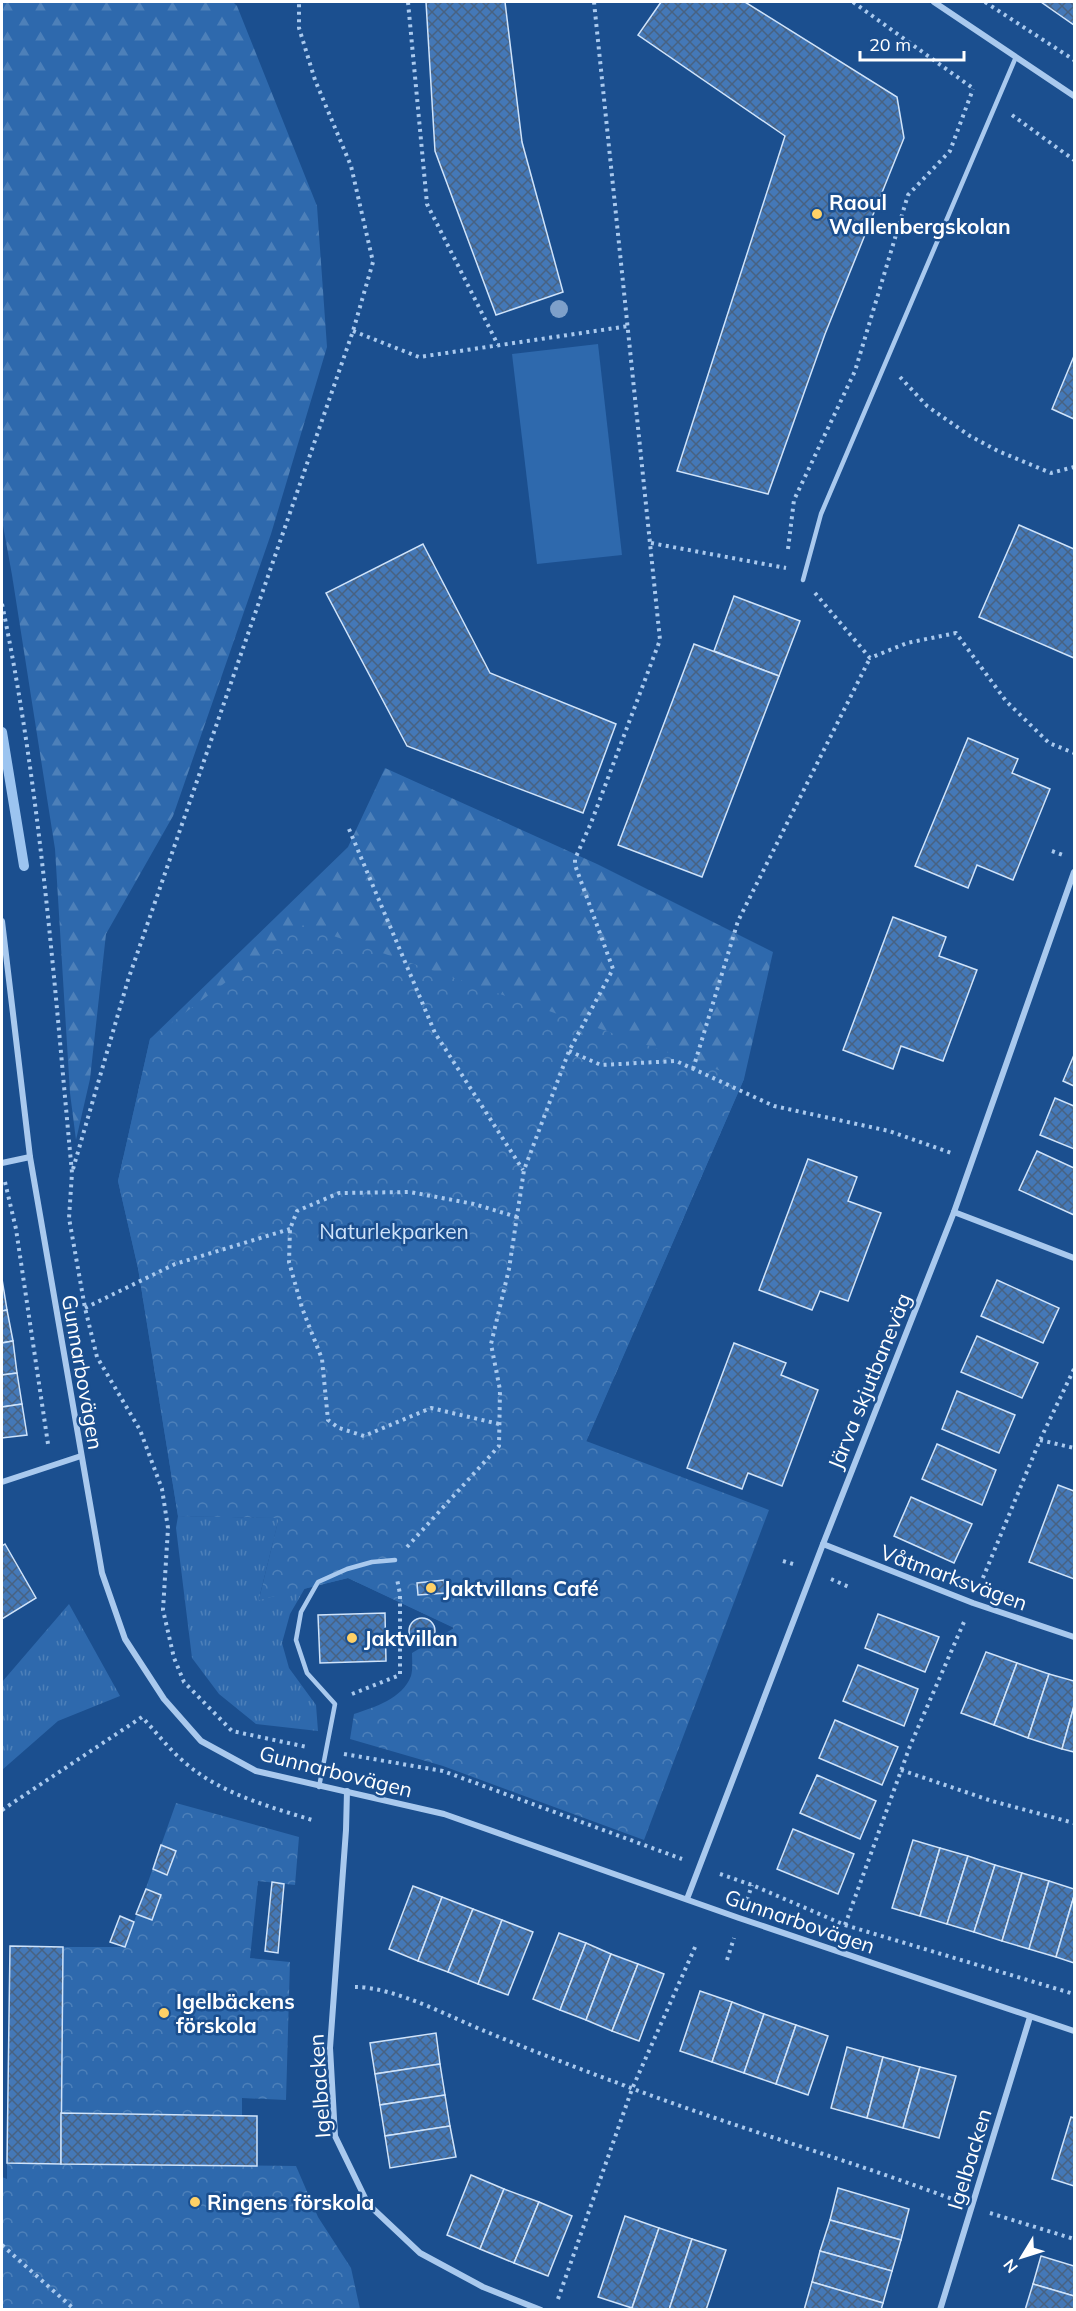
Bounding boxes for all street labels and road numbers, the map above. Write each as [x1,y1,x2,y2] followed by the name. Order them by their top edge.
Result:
[822,1289,916,1473] street label: Järva skjutbaneväg
[57,1292,109,1452] street label: Gunnarbovägen
[877,1538,1031,1616] street label: Våtmarksvägen
[257,1739,415,1803] street label: Gunnarbovägen
[722,1883,878,1959] street label: Gunnarbovägen
[302,2033,336,2139] street label: Igelbacken
[941,2105,997,2213] street label: Igelbacken

